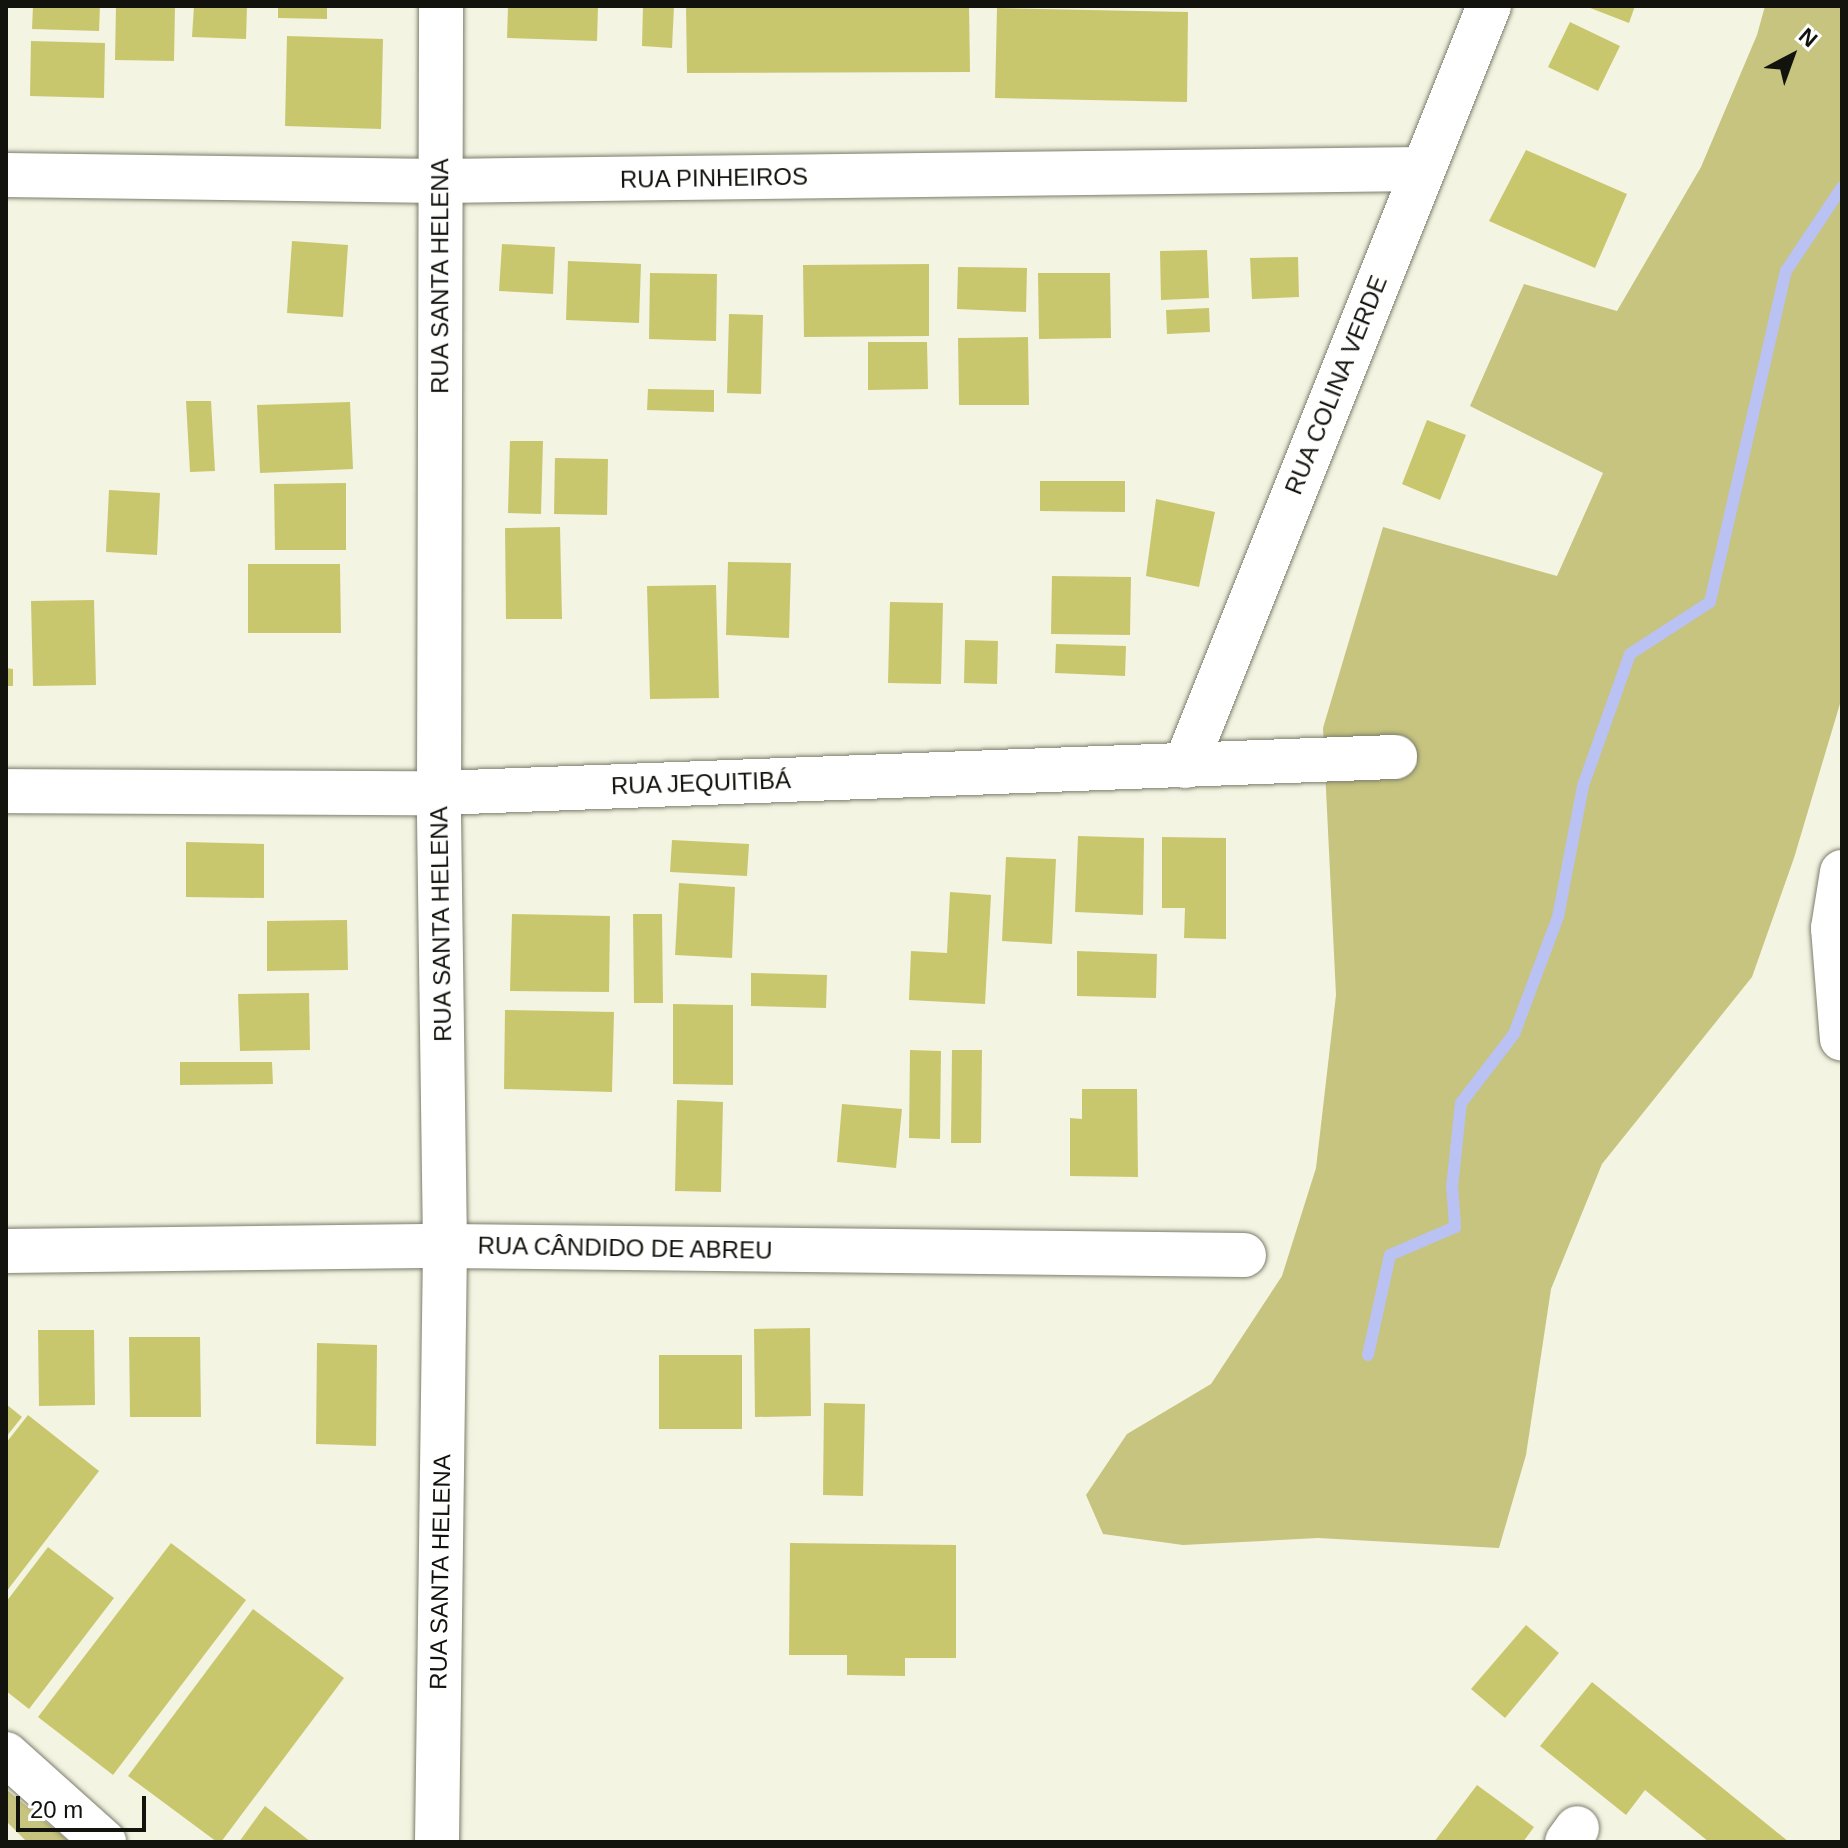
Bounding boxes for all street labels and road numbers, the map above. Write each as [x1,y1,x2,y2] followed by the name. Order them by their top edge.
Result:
[426,157,454,395] street label: RUA SANTA HELENA
[619,162,809,194] street label: RUA PINHEIROS
[1278,270,1394,500] street label: RUA COLINA VERDE
[610,765,792,801] street label: RUA JEQUITIBÁ
[425,805,457,1043] street label: RUA SANTA HELENA
[476,1231,774,1265] street label: RUA CÂNDIDO DE ABREU
[424,1453,456,1691] street label: RUA SANTA HELENA

